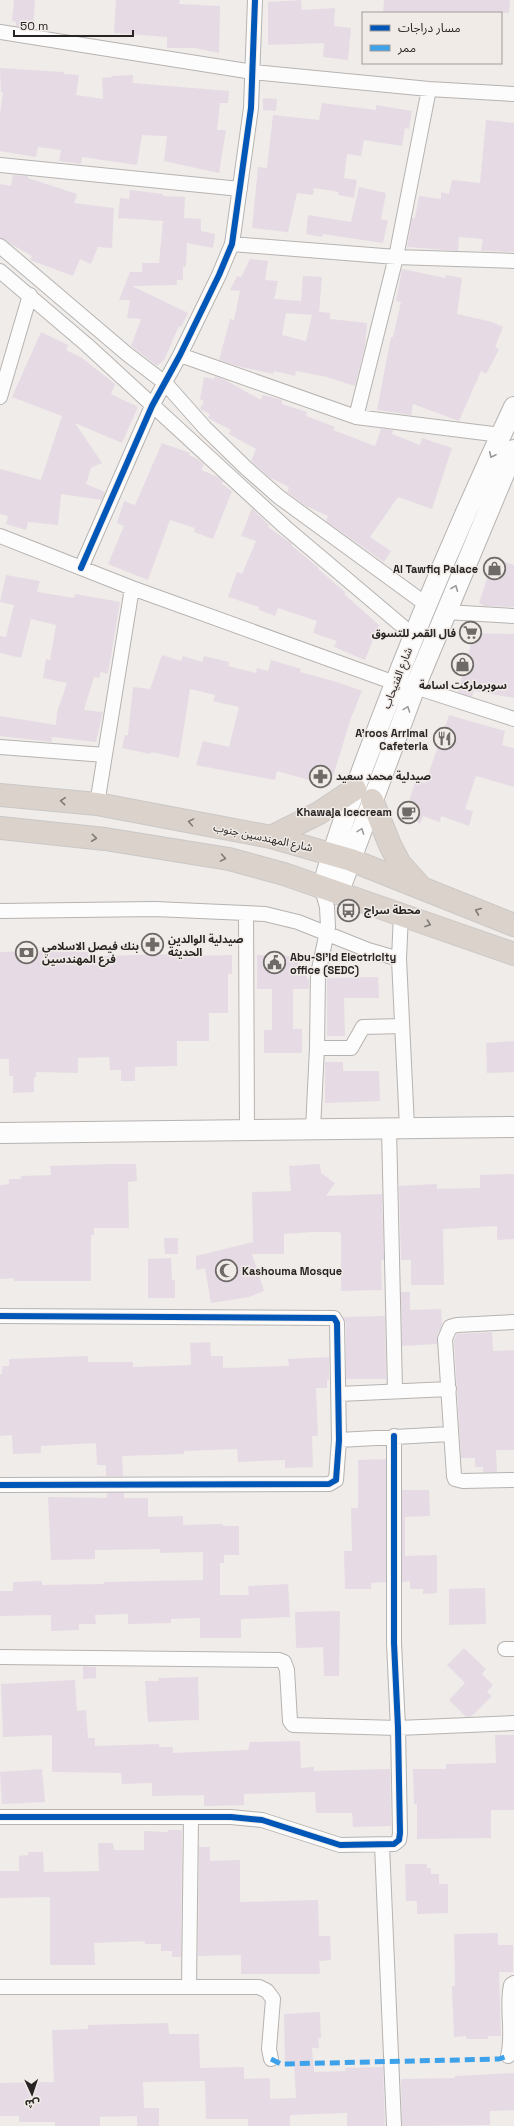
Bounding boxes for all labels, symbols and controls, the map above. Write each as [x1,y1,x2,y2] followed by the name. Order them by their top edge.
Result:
[14,12,133,38] scale bar
[362,12,502,64] legend
[20,18,48,34] text: 50 m
[398,20,461,36] text: مسار دراجات
[397,40,416,56] text: ممر
[488,451,496,458] one-way arrow
[481,556,507,582] shop icon: Al Tawfiq Palace
[393,562,478,576] place label: Al Tawfiq Palace
[451,585,459,592] one-way arrow
[458,620,484,646] supermarket icon: فال القمر للتسوق
[372,626,456,640] place label: فال القمر للتسوق
[379,645,416,711] street label: شارع الفتيحاب
[450,652,476,678] shop icon: سوبرماركت اسامة
[419,678,507,692] place label: سوبرماركت اسامة
[402,706,410,713] one-way arrow
[355,726,429,753] place label: A'roos Arrimal Cafeteria
[431,726,457,752] restaurant icon: A'roos Arrimal Cafeteria
[308,763,334,789] pharmacy icon: صيدلية محمد سعيد
[336,769,431,783] place label: صيدلية محمد سعيد
[60,797,66,806] one-way arrow
[395,799,421,825] cafe icon: Khawaja Icecream
[297,805,392,819] place label: Khawaja Icecream
[188,818,194,827] one-way arrow
[212,820,314,855] street label: شارع المهندسين جنوب
[357,827,365,834] one-way arrow
[91,833,97,842] one-way arrow
[220,853,226,862] one-way arrow
[335,897,361,923] bus stop icon: محطة سراج
[364,903,421,918] place label: محطة سراج
[474,908,482,916] one-way arrow
[424,920,431,928] one-way arrow
[140,932,166,958] pharmacy icon: صيدلية الوالدين الحديثة
[168,932,244,959] place label: صيدلية الوالدين الحديثة
[13,939,39,965] bank icon: بنك فيصل الاسلامي فرع المهندسين
[42,939,139,967] place label: بنك فيصل الاسلامي فرع المهندسين
[262,950,288,976] public building icon: Abu-Si'id Electricity office (SEDC)
[290,950,396,978] place label: Abu-Si'id Electricity office (SEDC)
[214,1258,240,1284] mosque icon: Kashouma Mosque
[242,1264,342,1278] place label: Kashouma Mosque
[12,2074,52,2114] north arrow
[25,2097,40,2111] text: ش

